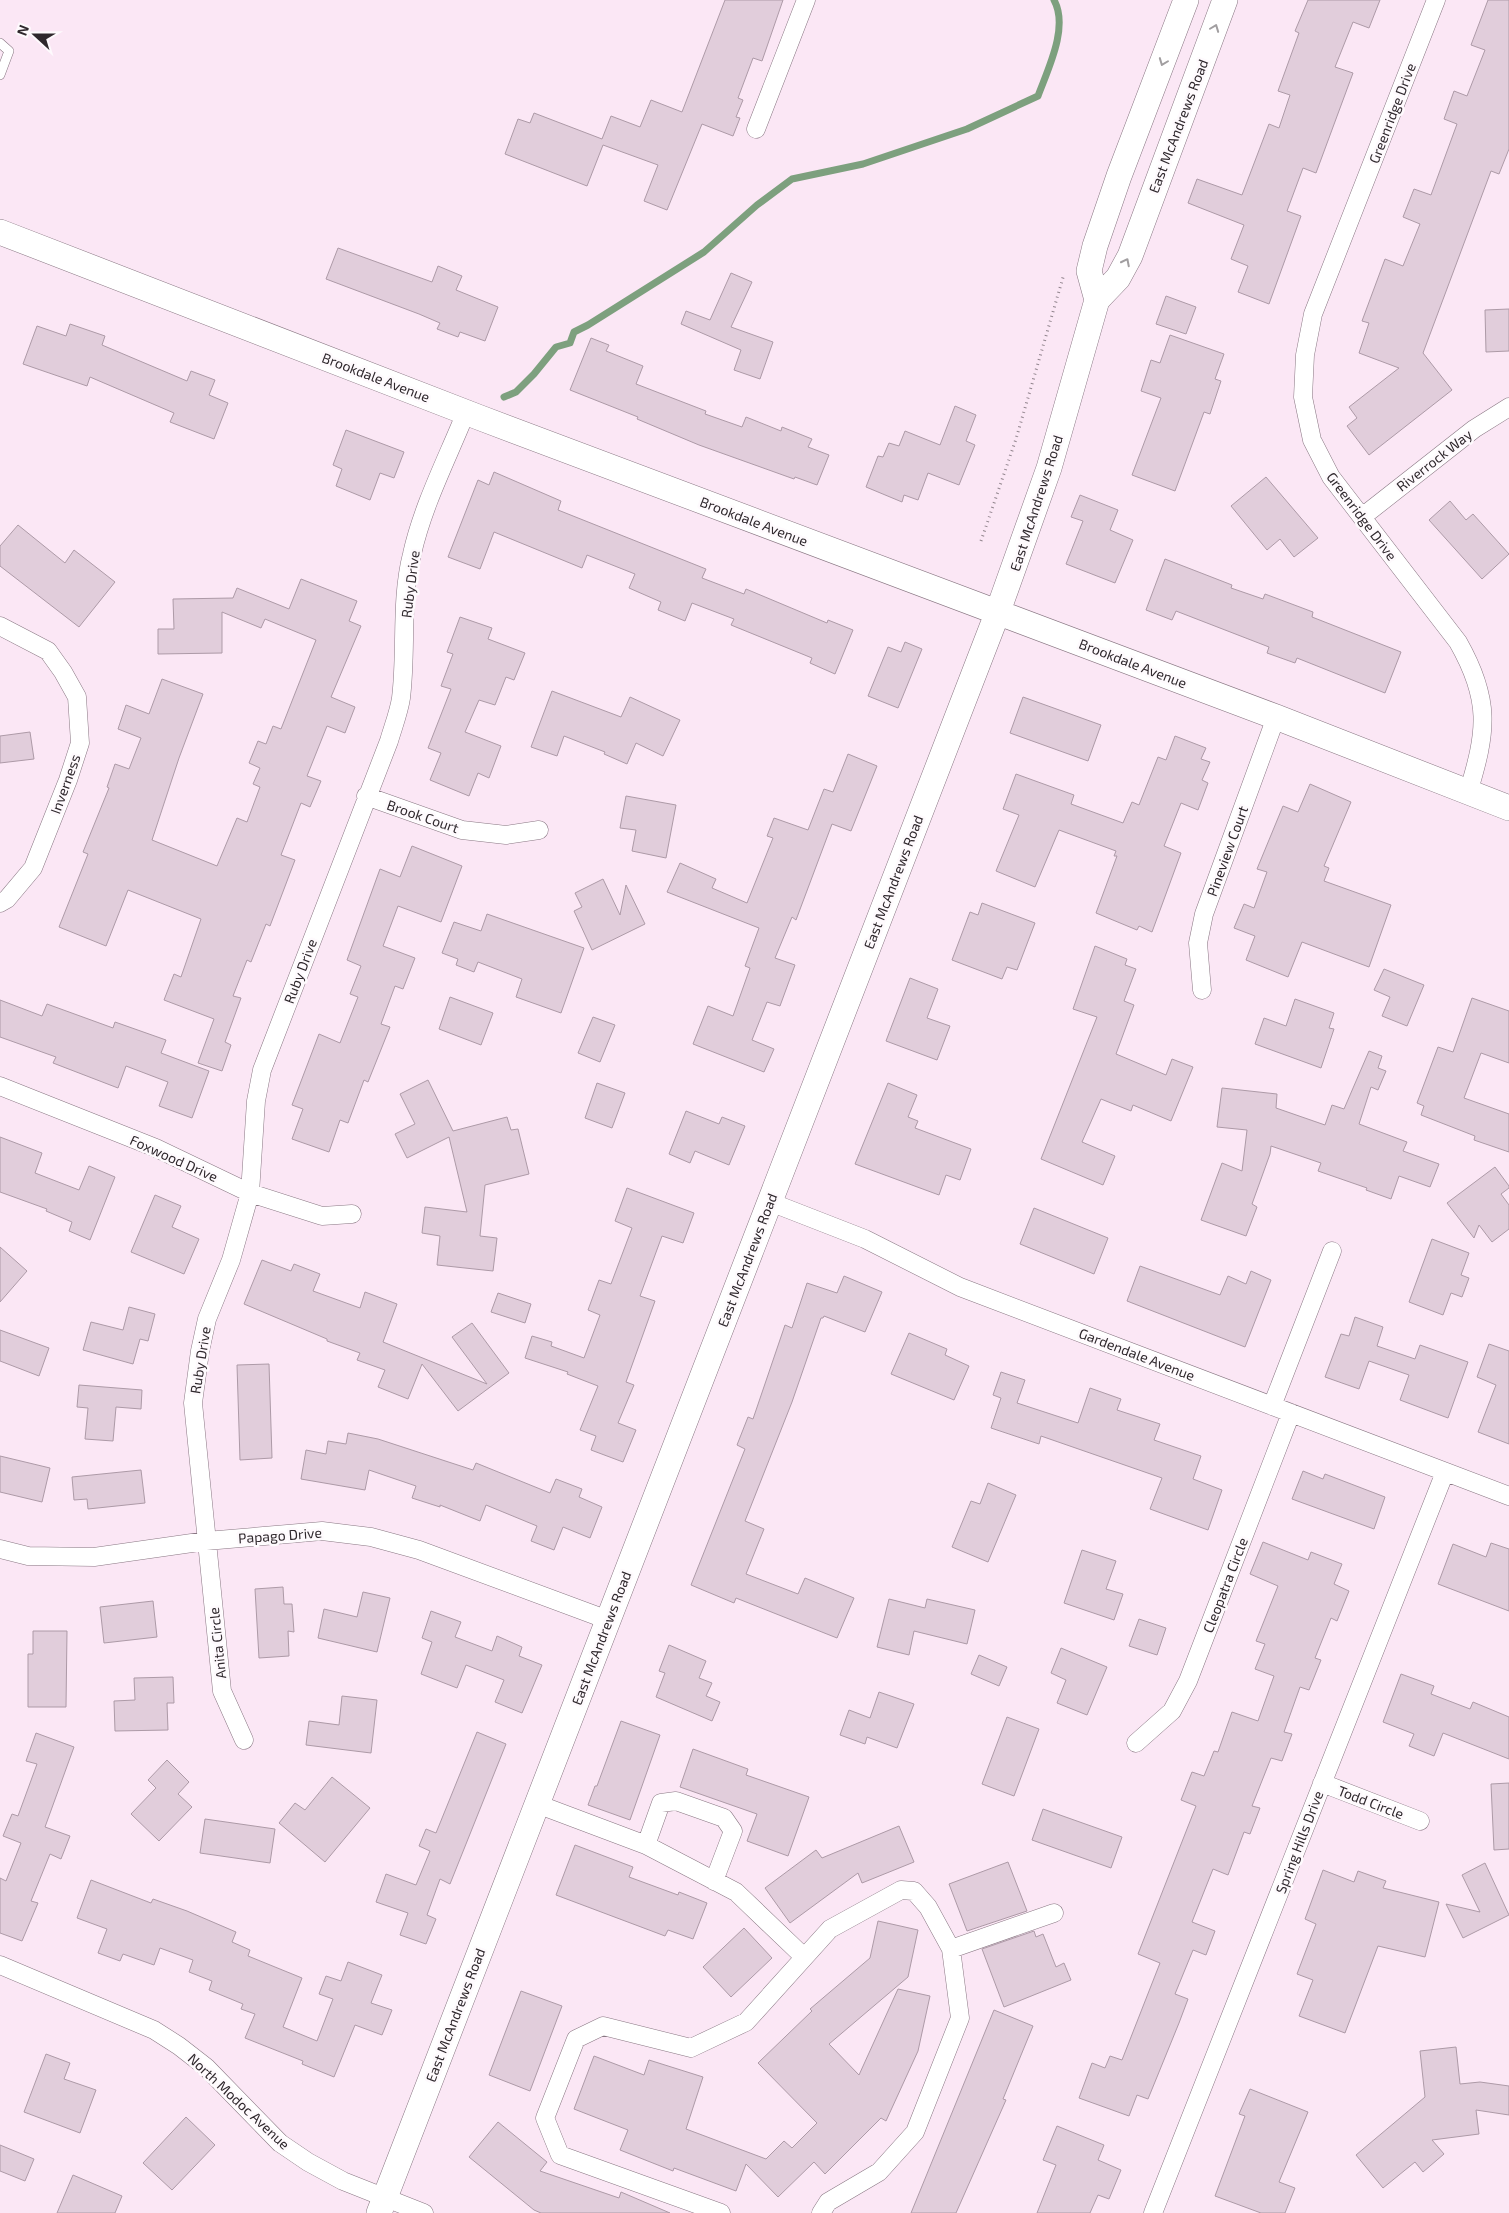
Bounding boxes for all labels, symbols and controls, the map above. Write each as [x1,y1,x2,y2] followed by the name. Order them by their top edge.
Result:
[10,10,60,60] north arrow
[13,22,32,38] text: N
[1209,25,1219,33] one-way arrow
[1145,57,1211,195] street label: East McAndrews Road
[1158,57,1169,66] one-way arrow
[1365,60,1419,166] street label: Greenridge Drive
[1120,259,1130,268] one-way arrow
[320,349,432,405] street label: Brookdale Avenue
[1393,425,1476,495] street label: Riverrock Way
[1006,433,1066,573] street label: East McAndrews Road
[1323,469,1401,563] street label: Greenridge Drive
[698,493,810,549] street label: Brookdale Avenue
[397,549,423,619] street label: Ruby Drive
[1077,635,1189,691] street label: Brookdale Avenue
[46,752,84,816] street label: Inverness
[385,796,461,836] street label: Brook Court
[1203,803,1251,899] street label: Pineview Court
[860,813,926,951] street label: East McAndrews Road
[280,936,320,1006] street label: Ruby Drive
[127,1131,221,1185] street label: Foxwood Drive
[714,1191,780,1329] street label: East McAndrews Road
[1077,1324,1197,1384] street label: Gardendale Avenue
[186,1325,214,1395] street label: Ruby Drive
[238,1524,322,1546] street label: Papago Drive
[1199,1535,1251,1635] street label: Cleopatra Circle
[568,1569,634,1707] street label: East McAndrews Road
[205,1606,229,1680] street label: Anita Circle
[1336,1782,1406,1822] street label: Todd Circle
[1272,1788,1326,1896] street label: Spring Hills Drive
[422,1946,488,2084] street label: East McAndrews Road
[185,2050,293,2152] street label: North Modoc Avenue

